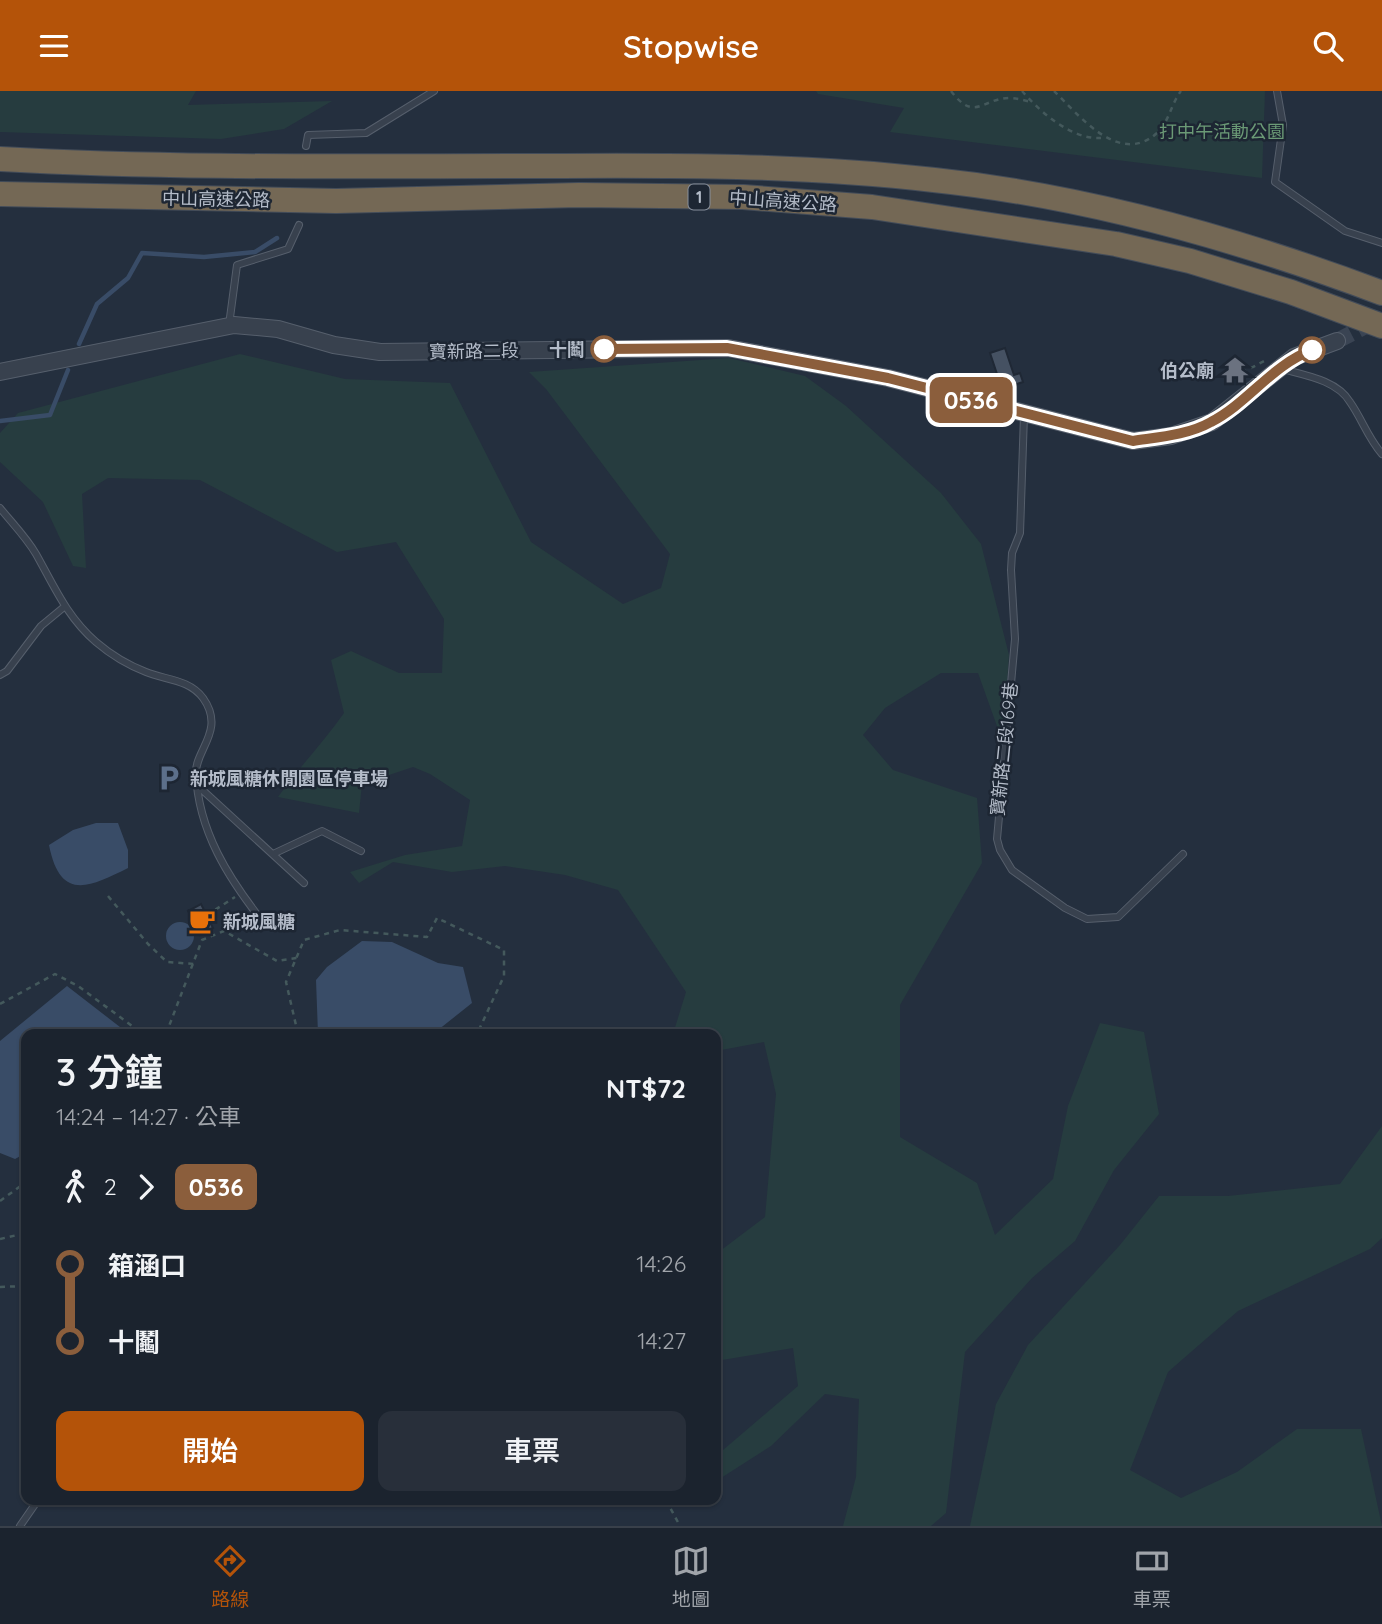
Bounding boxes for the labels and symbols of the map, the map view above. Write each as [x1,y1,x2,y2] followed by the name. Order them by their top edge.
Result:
[1159,120,1285,143] park label: 打中午活動公園
[688,185,710,209] road number: 1
[728,186,838,216] street label: 中山高速公路
[162,187,270,211] street label: 中山高速公路
[591,336,617,362] marker: 十鬮
[1299,337,1325,363] unlabelled marker
[549,338,585,361] place label: 十鬮
[429,339,519,363] street label: 寶新路二段
[1220,355,1250,385] temple icon: 伯公廟
[1160,359,1214,382] place label: 伯公廟
[922,377,1020,423] line badge: 0536
[986,681,1022,817] street label: 寶新路二段169巷
[154,763,184,793] parking icon: 新城風糖休閒園區停車場
[190,767,388,790] place label: 新城風糖休閒園區停車場
[187,906,217,936] cafe icon: 新城風糖
[223,910,295,933] place label: 新城風糖

